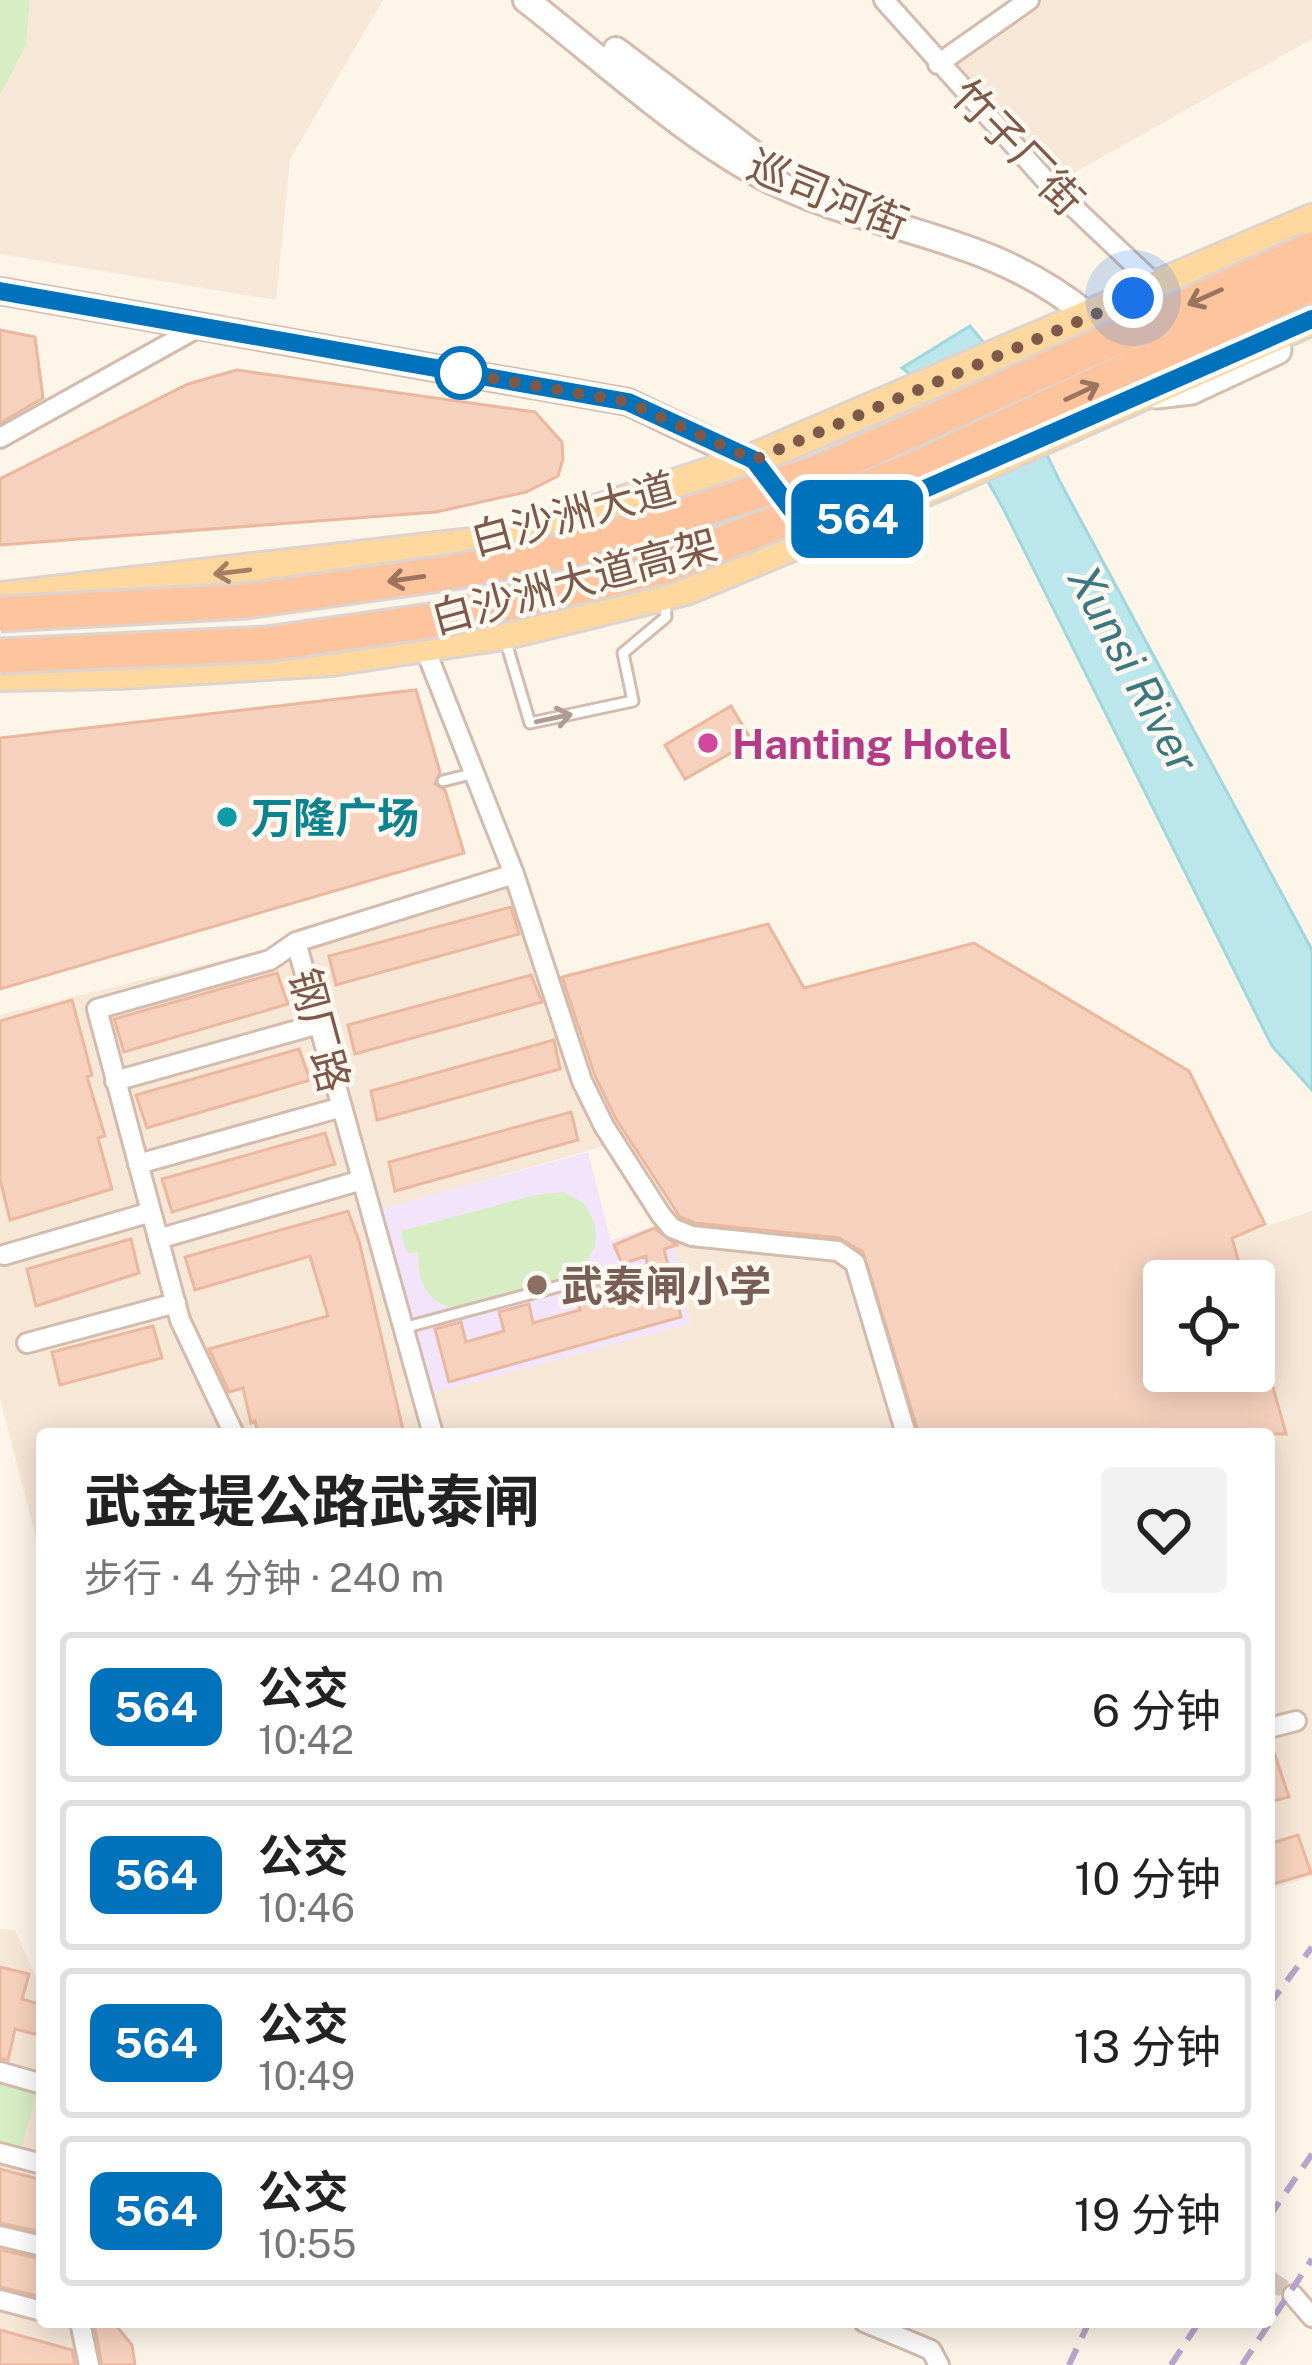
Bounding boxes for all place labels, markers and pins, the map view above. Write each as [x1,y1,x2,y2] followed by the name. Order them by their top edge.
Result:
[436,348,486,398] unlabelled marker
[732,719,1012,768] place label: Hanting Hotel
[695,730,721,756] marker: Hanting Hotel
[251,793,419,842] place label: 万隆广场
[214,804,240,830] marker: 万隆广场
[561,1261,771,1310] place label: 武泰闸小学
[524,1272,550,1298] marker: 武泰闸小学

